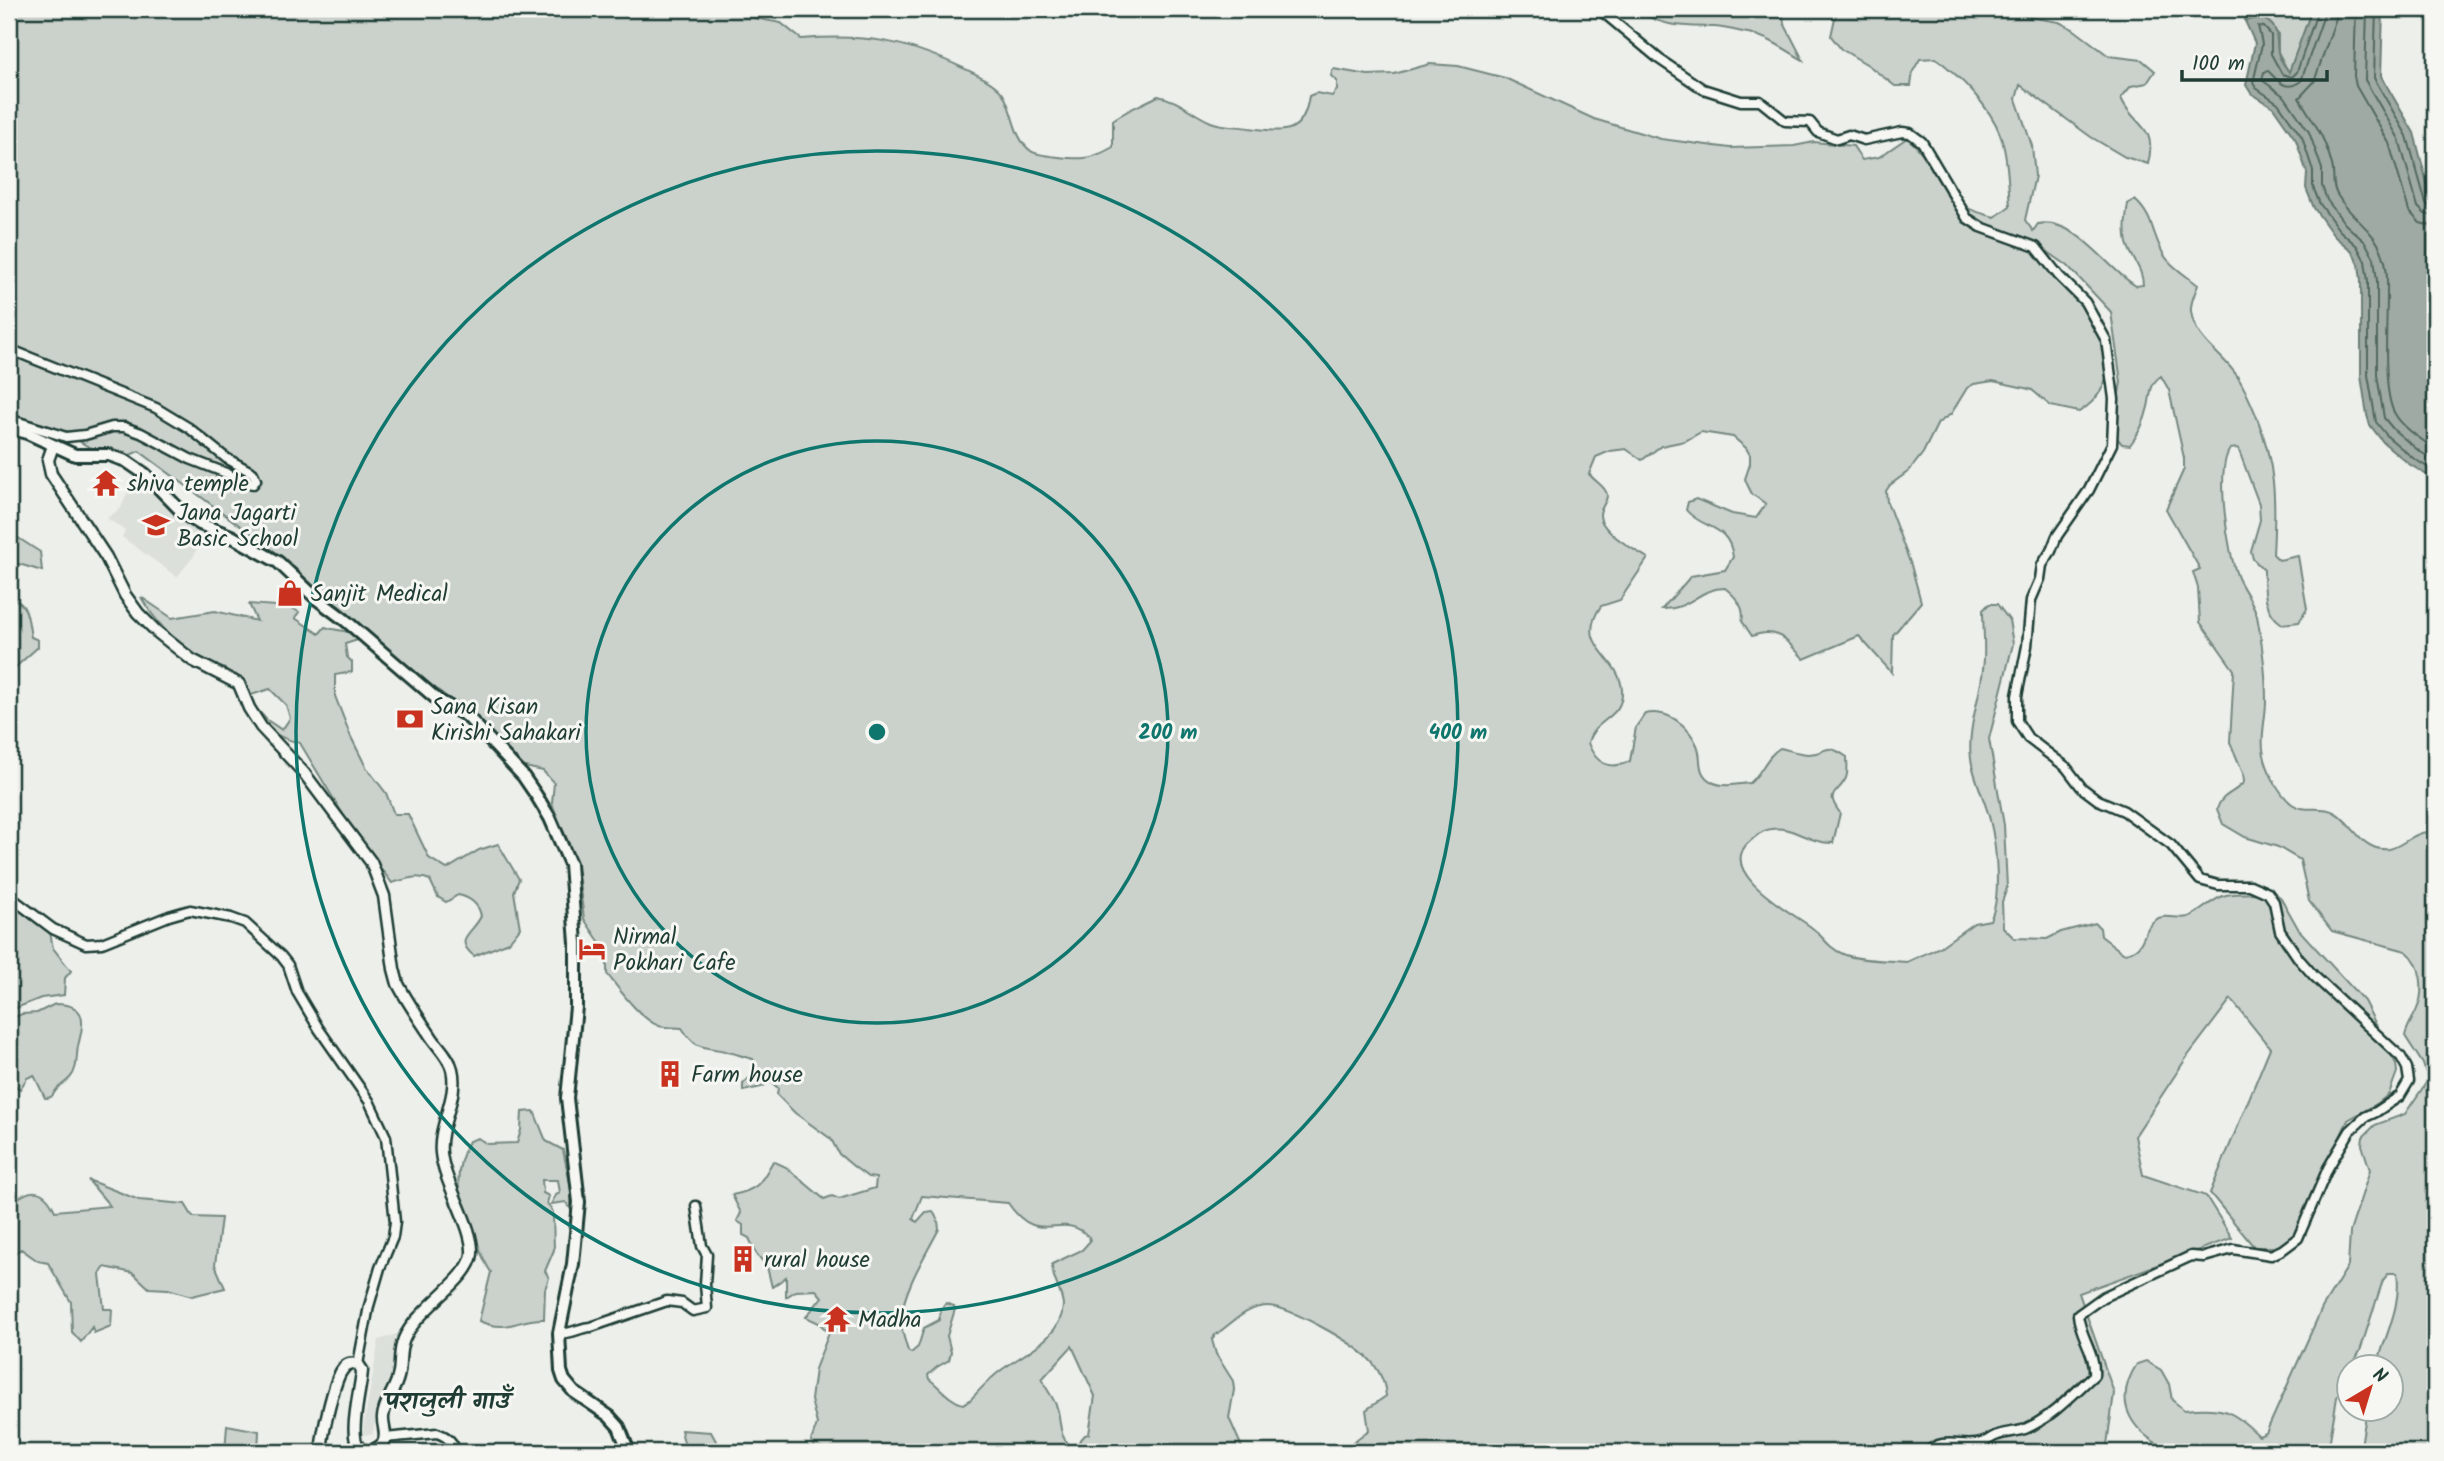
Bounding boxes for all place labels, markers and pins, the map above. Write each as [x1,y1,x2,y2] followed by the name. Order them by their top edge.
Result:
[127,467,249,503] place label: shiva temple
[91,468,121,498] temple icon: shiva temple
[177,496,299,558] place label: Jana Jagarti Basic School
[141,510,171,540] school or university icon: Jana Jagarti Basic School
[311,577,448,613] place label: Sanjit Medical
[275,578,305,608] shop icon: Sanjit Medical
[431,690,582,752] place label: Sana Kisan Kirishi Sahakari
[395,704,425,734] bank icon: Sana Kisan Kirishi Sahakari
[865,720,889,744] centre of rings
[613,920,736,982] place label: Nirmal Pokhari Cafe
[577,934,607,964] hotel icon: Nirmal Pokhari Cafe
[691,1058,803,1094] place label: Farm house
[655,1059,685,1089] building icon: Farm house
[764,1243,870,1279] place label: rural house
[728,1244,758,1274] building icon: rural house
[858,1303,922,1339] place label: Madha
[822,1304,852,1334] temple icon: Madha

